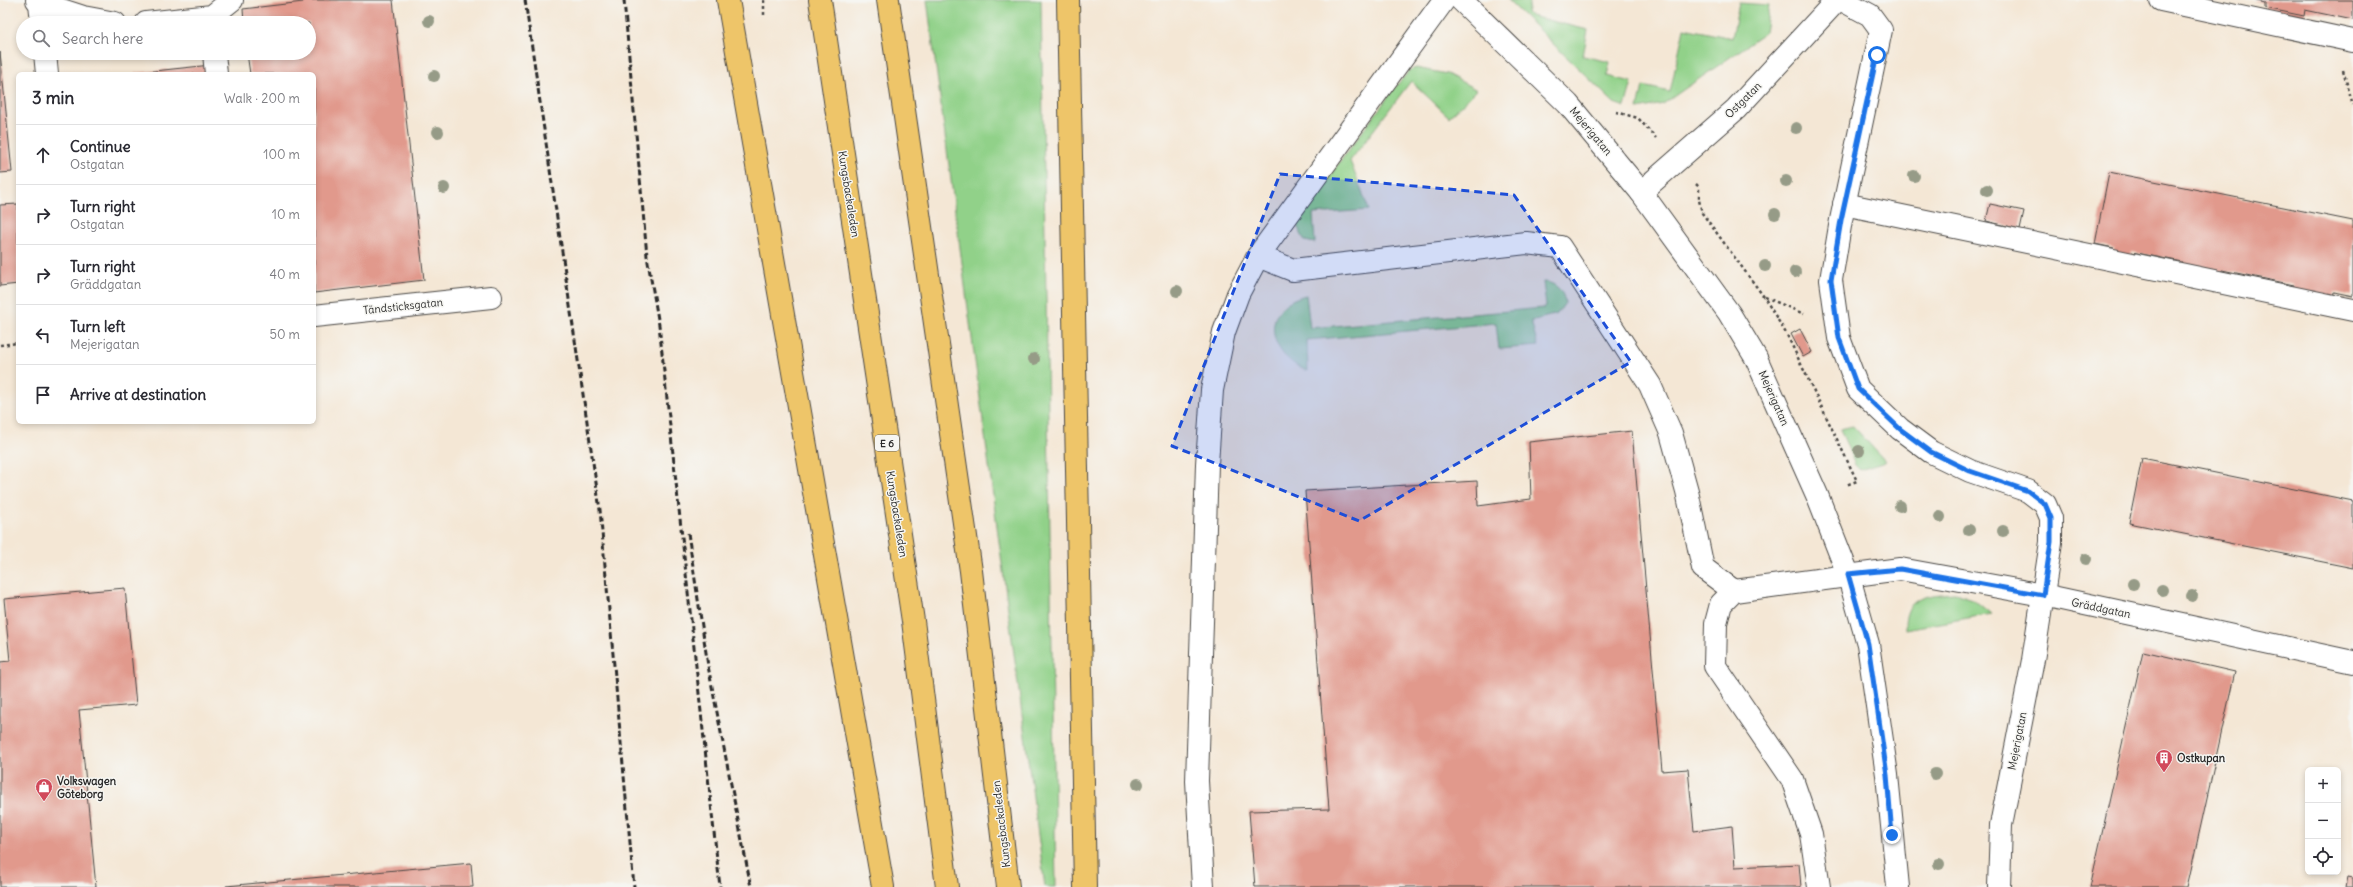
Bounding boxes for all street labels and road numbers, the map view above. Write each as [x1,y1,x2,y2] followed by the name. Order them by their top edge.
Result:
[1722,79,1764,121] street label: Ostgatan
[1567,104,1615,158] street label: Mejerigatan
[835,150,863,238] street label: Kungsbackaleden
[362,295,444,317] street label: Tändsticksgatan
[1756,368,1792,428] street label: Mejerigatan
[875,435,899,451] road number: E 6
[883,470,911,558] street label: Kungsbackaleden
[2070,595,2132,621] street label: Gräddgatan
[2005,711,2029,771] street label: Mejerigatan
[989,780,1013,868] street label: Kungsbackaleden

